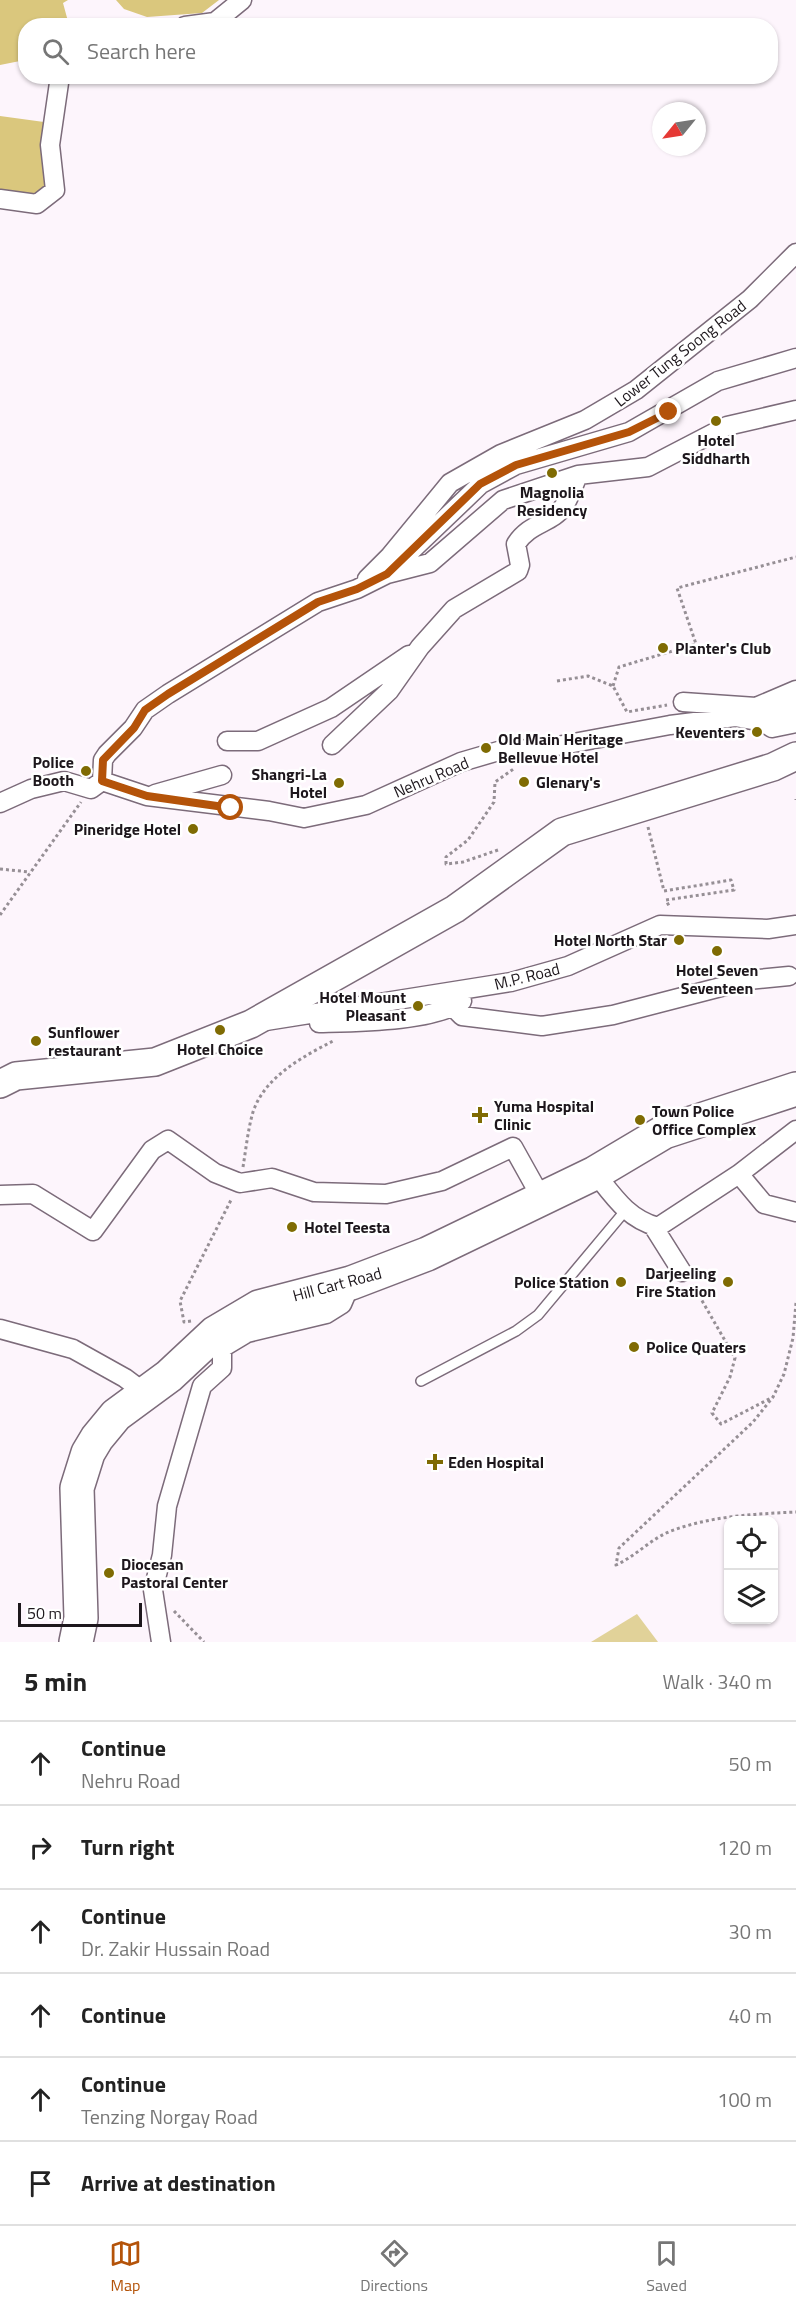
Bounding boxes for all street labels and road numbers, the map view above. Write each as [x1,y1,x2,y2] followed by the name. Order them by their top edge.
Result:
[609,294,751,412] street label: Lower Tung Soong Road
[390,750,472,804] street label: Nehru Road
[492,956,562,996] street label: M.P. Road
[290,1261,384,1307] street label: Hill Cart Road

